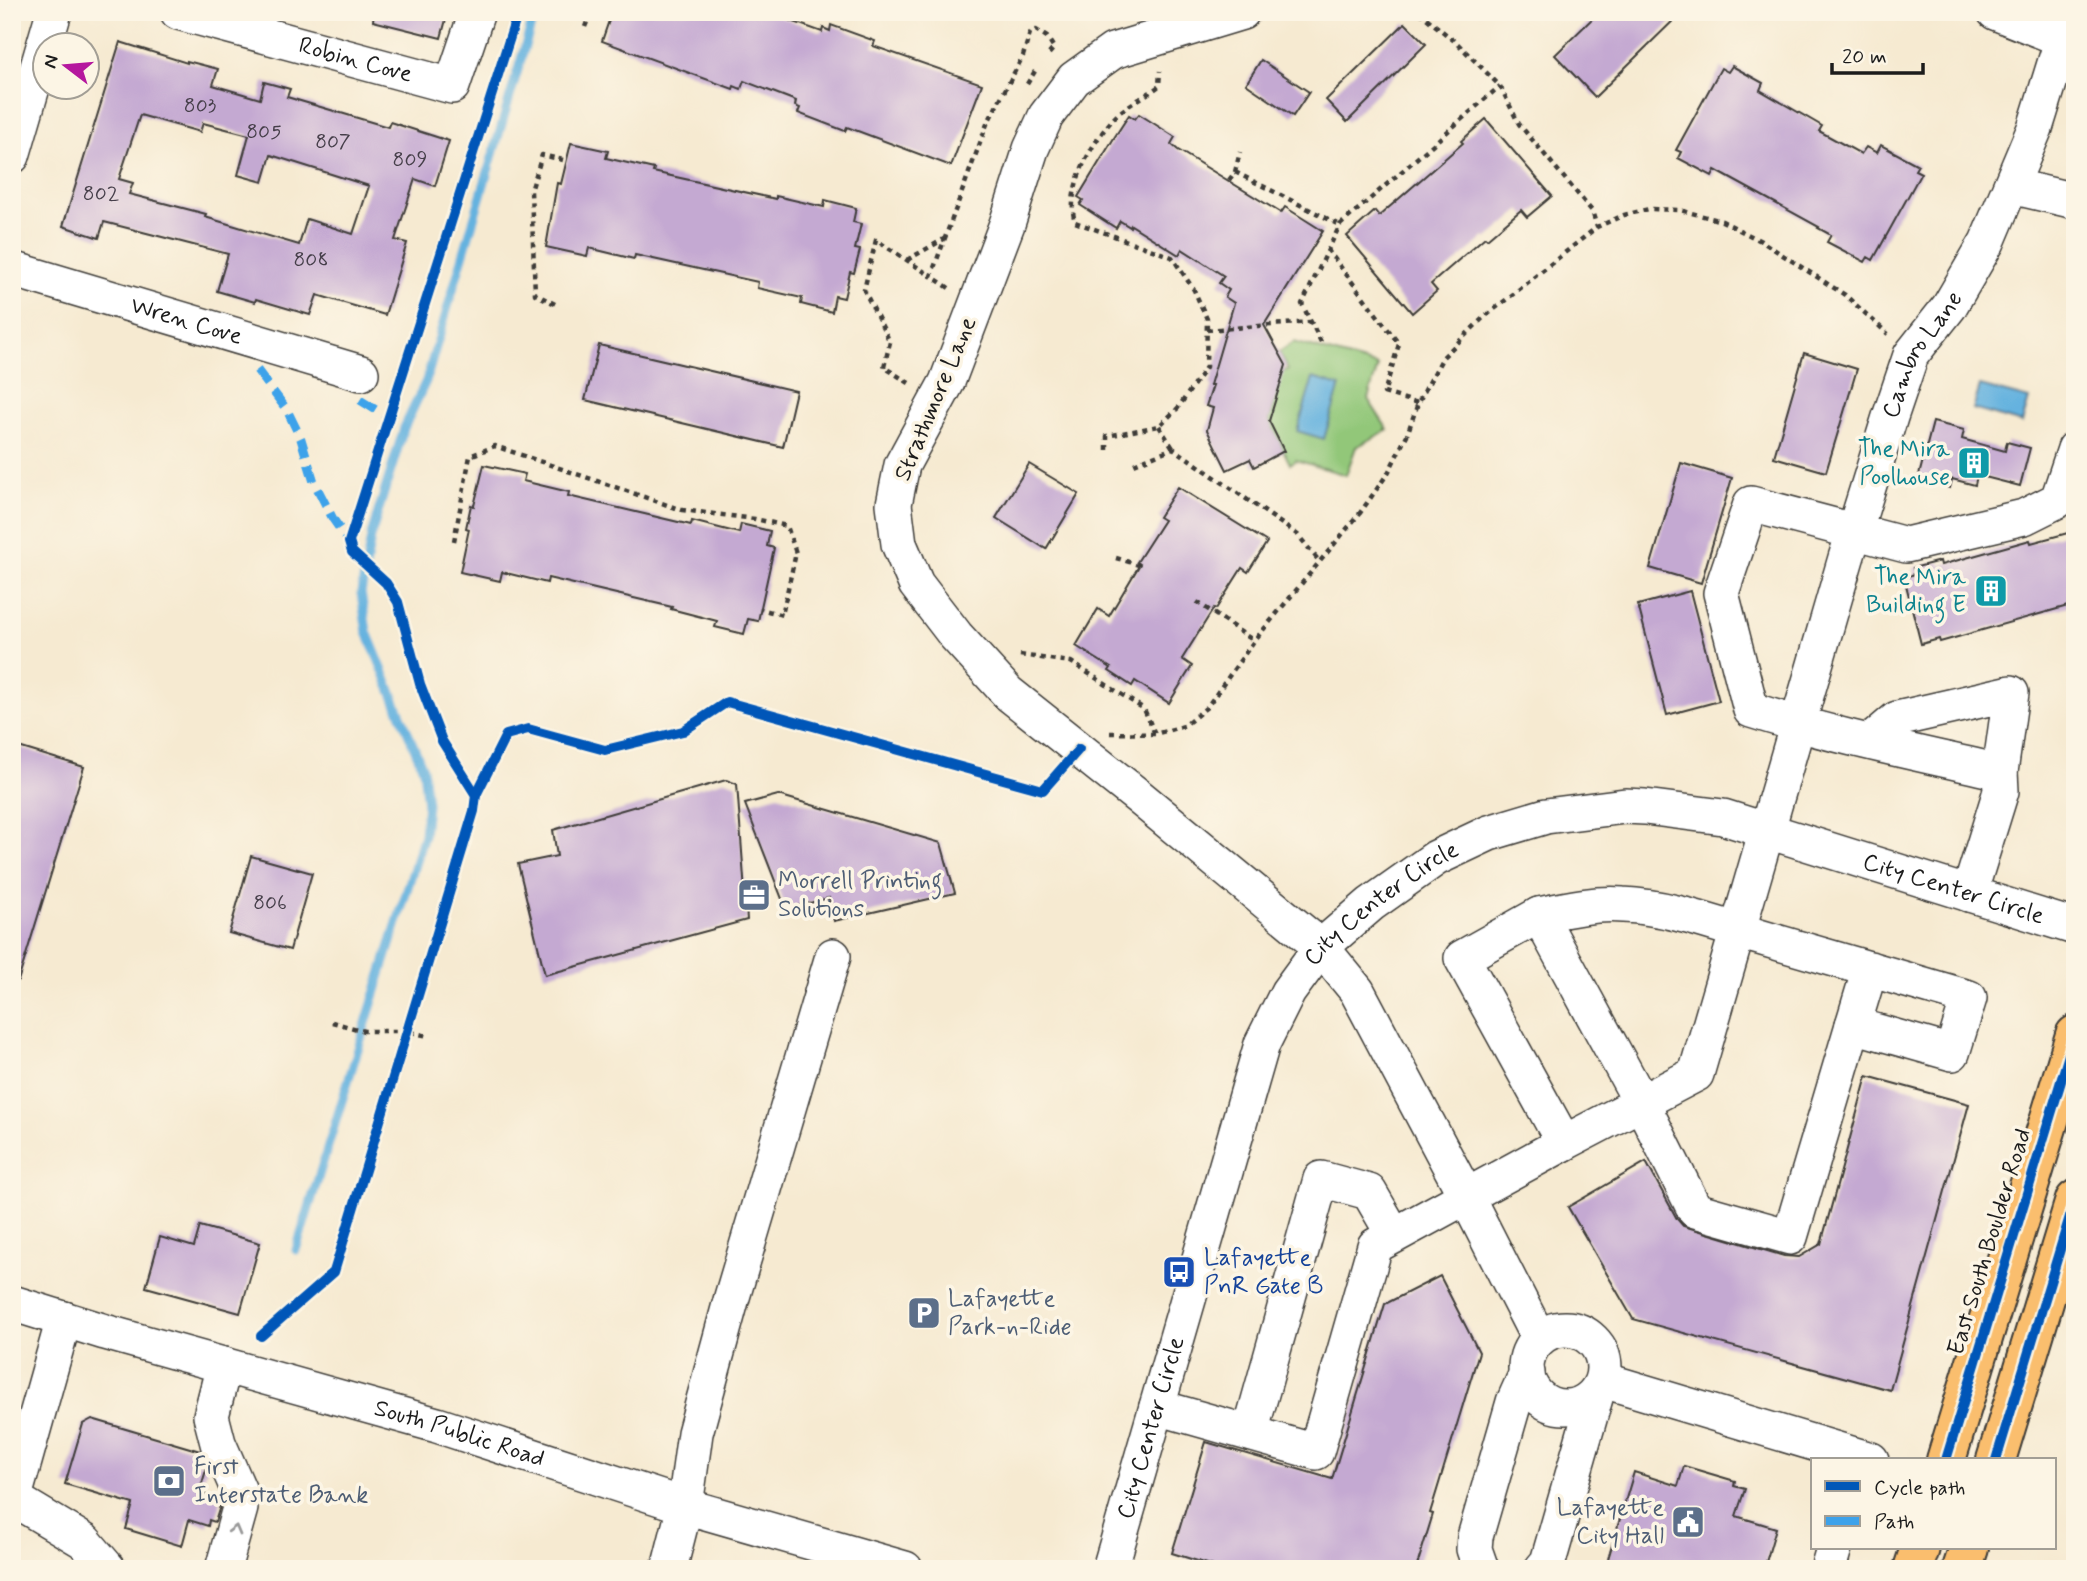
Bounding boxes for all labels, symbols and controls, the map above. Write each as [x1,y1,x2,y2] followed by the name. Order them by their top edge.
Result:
[295,30,416,90] street label: Robin Cove
[32,32,102,102] north arrow
[1832,32,1923,76] scale bar
[1842,43,1887,71] text: 20 m
[37,52,65,71] text: N
[184,92,217,120] house number: 803
[246,118,282,146] house number: 805
[315,128,351,156] house number: 807
[393,146,427,174] house number: 809
[83,180,119,208] house number: 802
[293,246,329,274] house number: 808
[1875,286,1970,422] street label: Cambro Lane
[127,290,246,352] street label: Wren Cove
[888,312,985,486] street label: Strathmore Lane
[1858,434,1951,493] place label: The Mira Poolhouse
[1955,444,1993,482] building icon: The Mira Poolhouse
[1866,562,1967,624] place label: The Mira Building E
[1972,572,2010,610] building icon: The Mira Building E
[1297,834,1464,972] street label: City Center Circle
[1859,846,2048,932] street label: City Center Circle
[778,866,942,925] place label: Morrell Printing Solutions
[735,876,773,914] office icon: Morrell Printing Solutions
[253,889,287,917] house number: 806
[1941,1125,2039,1359] street label: East South Boulder Road
[1204,1243,1323,1302] place label: Lafayette PnR Gate B
[1160,1253,1198,1291] bus stop icon: Lafayette PnR Gate B
[948,1284,1072,1343] place label: Lafayette Park-n-Ride
[905,1294,943,1332] parking icon: Lafayette Park-n-Ride
[1110,1333,1192,1523] street label: City Center Circle
[371,1393,548,1475] street label: South Public Road
[194,1452,368,1511] place label: First Interstate Bank
[1811,1458,2056,1550] legend
[150,1462,188,1500] bank icon: First Interstate Bank
[1874,1474,1965,1502] text: Cycle path
[1557,1493,1664,1552] place label: Lafayette City Hall
[1669,1503,1707,1541] public building icon: Lafayette City Hall
[1874,1508,1914,1536] text: Path
[226,1524,241,1536] one-way arrow

